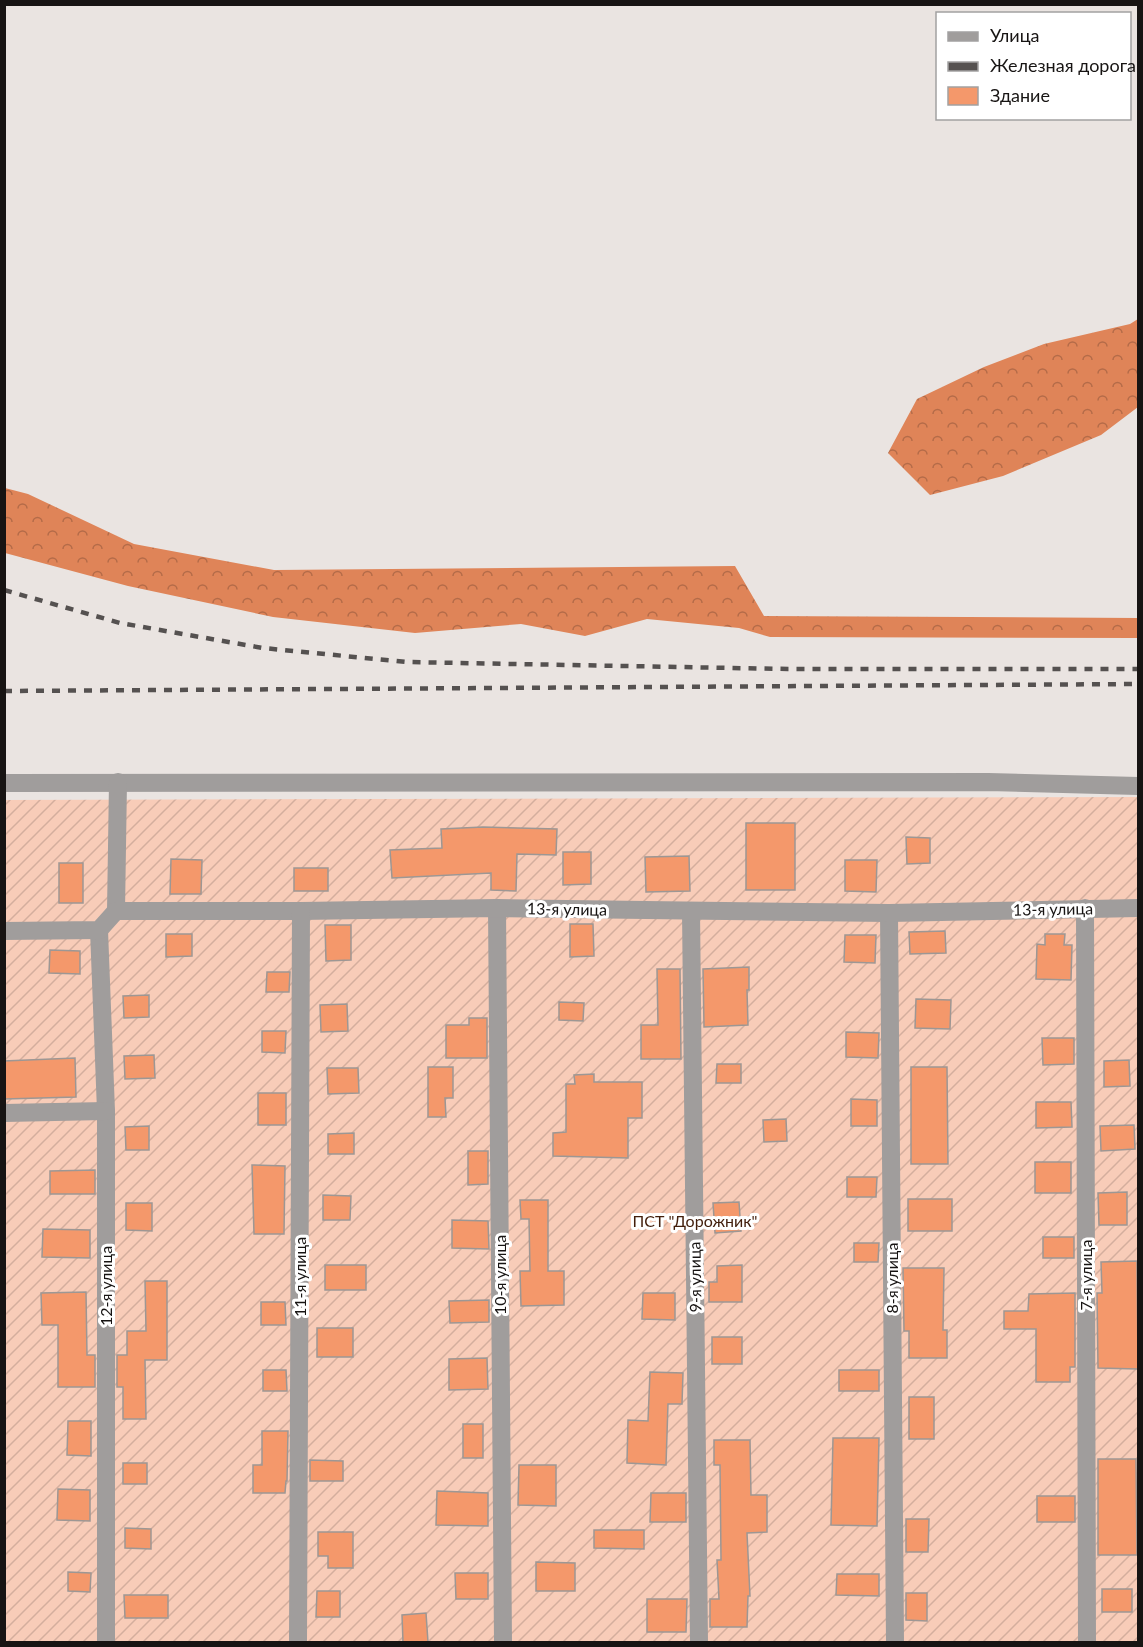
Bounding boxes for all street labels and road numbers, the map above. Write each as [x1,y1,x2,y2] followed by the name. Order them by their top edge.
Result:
[527,898,607,919] street label: 13-я улица
[1013,898,1093,919] street label: 13-я улица
[490,1235,509,1315] street label: 10-я улица
[290,1237,309,1317] street label: 11-я улица
[1076,1240,1095,1310] street label: 7-я улица
[684,1241,705,1313] street label: 9-я улица
[882,1243,901,1313] street label: 8-я улица
[96,1246,115,1326] street label: 12-я улица

